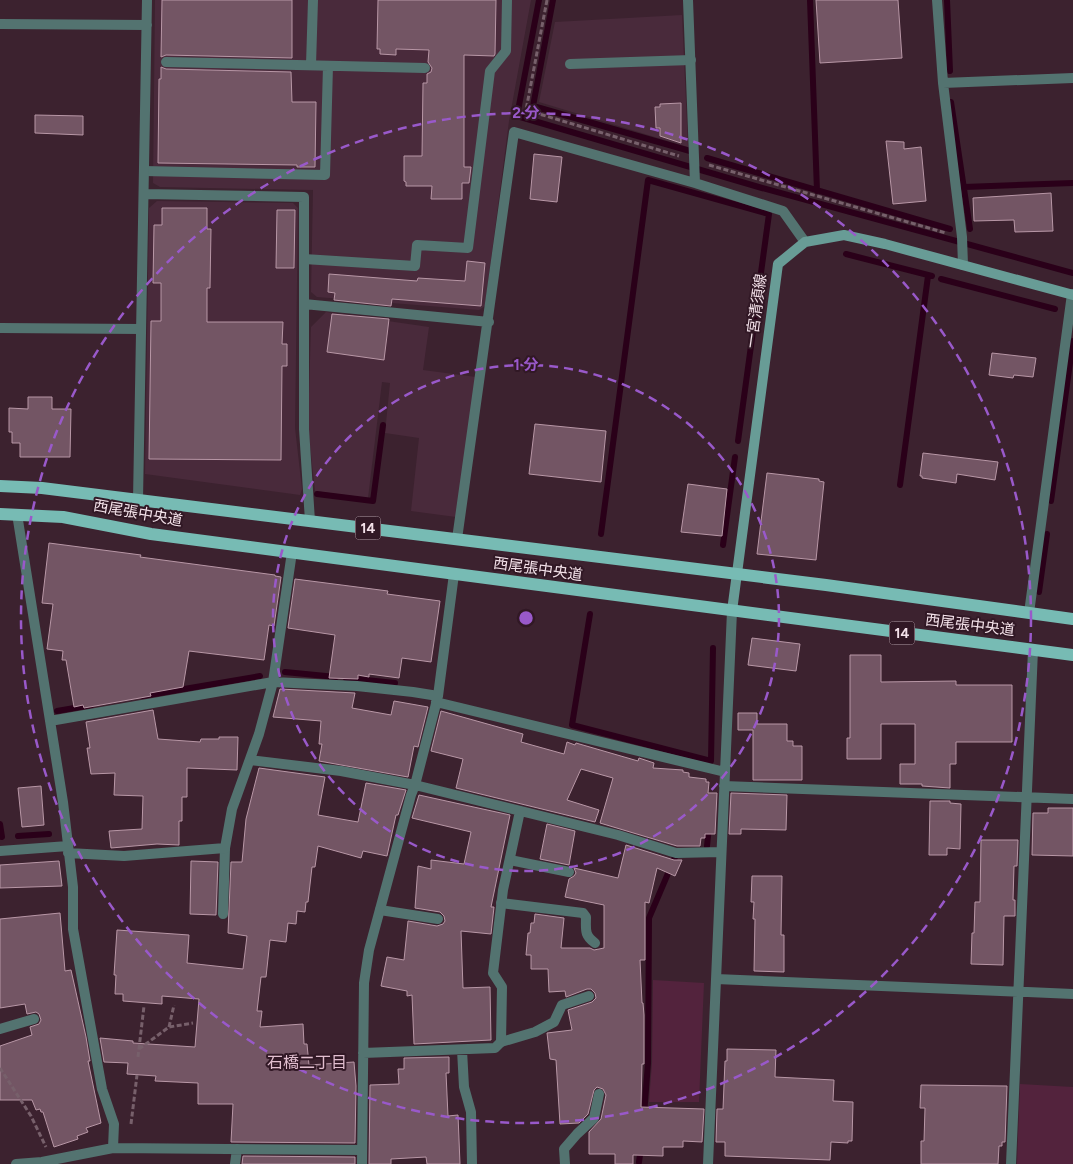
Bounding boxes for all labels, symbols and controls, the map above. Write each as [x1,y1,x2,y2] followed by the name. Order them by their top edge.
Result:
[512,104,540,122] text: 2 分
[742,273,770,349] street label: 一宮清須線
[514,356,538,374] text: 1 分
[92,496,184,530] street label: 西尾張中央道
[356,516,380,540] road number: 14
[492,554,584,584] street label: 西尾張中央道
[517,609,535,627] centre of rings
[924,611,1016,639] street label: 西尾張中央道
[890,622,914,644] road number: 14
[267,1053,347,1072] district label: 石橋二丁目

